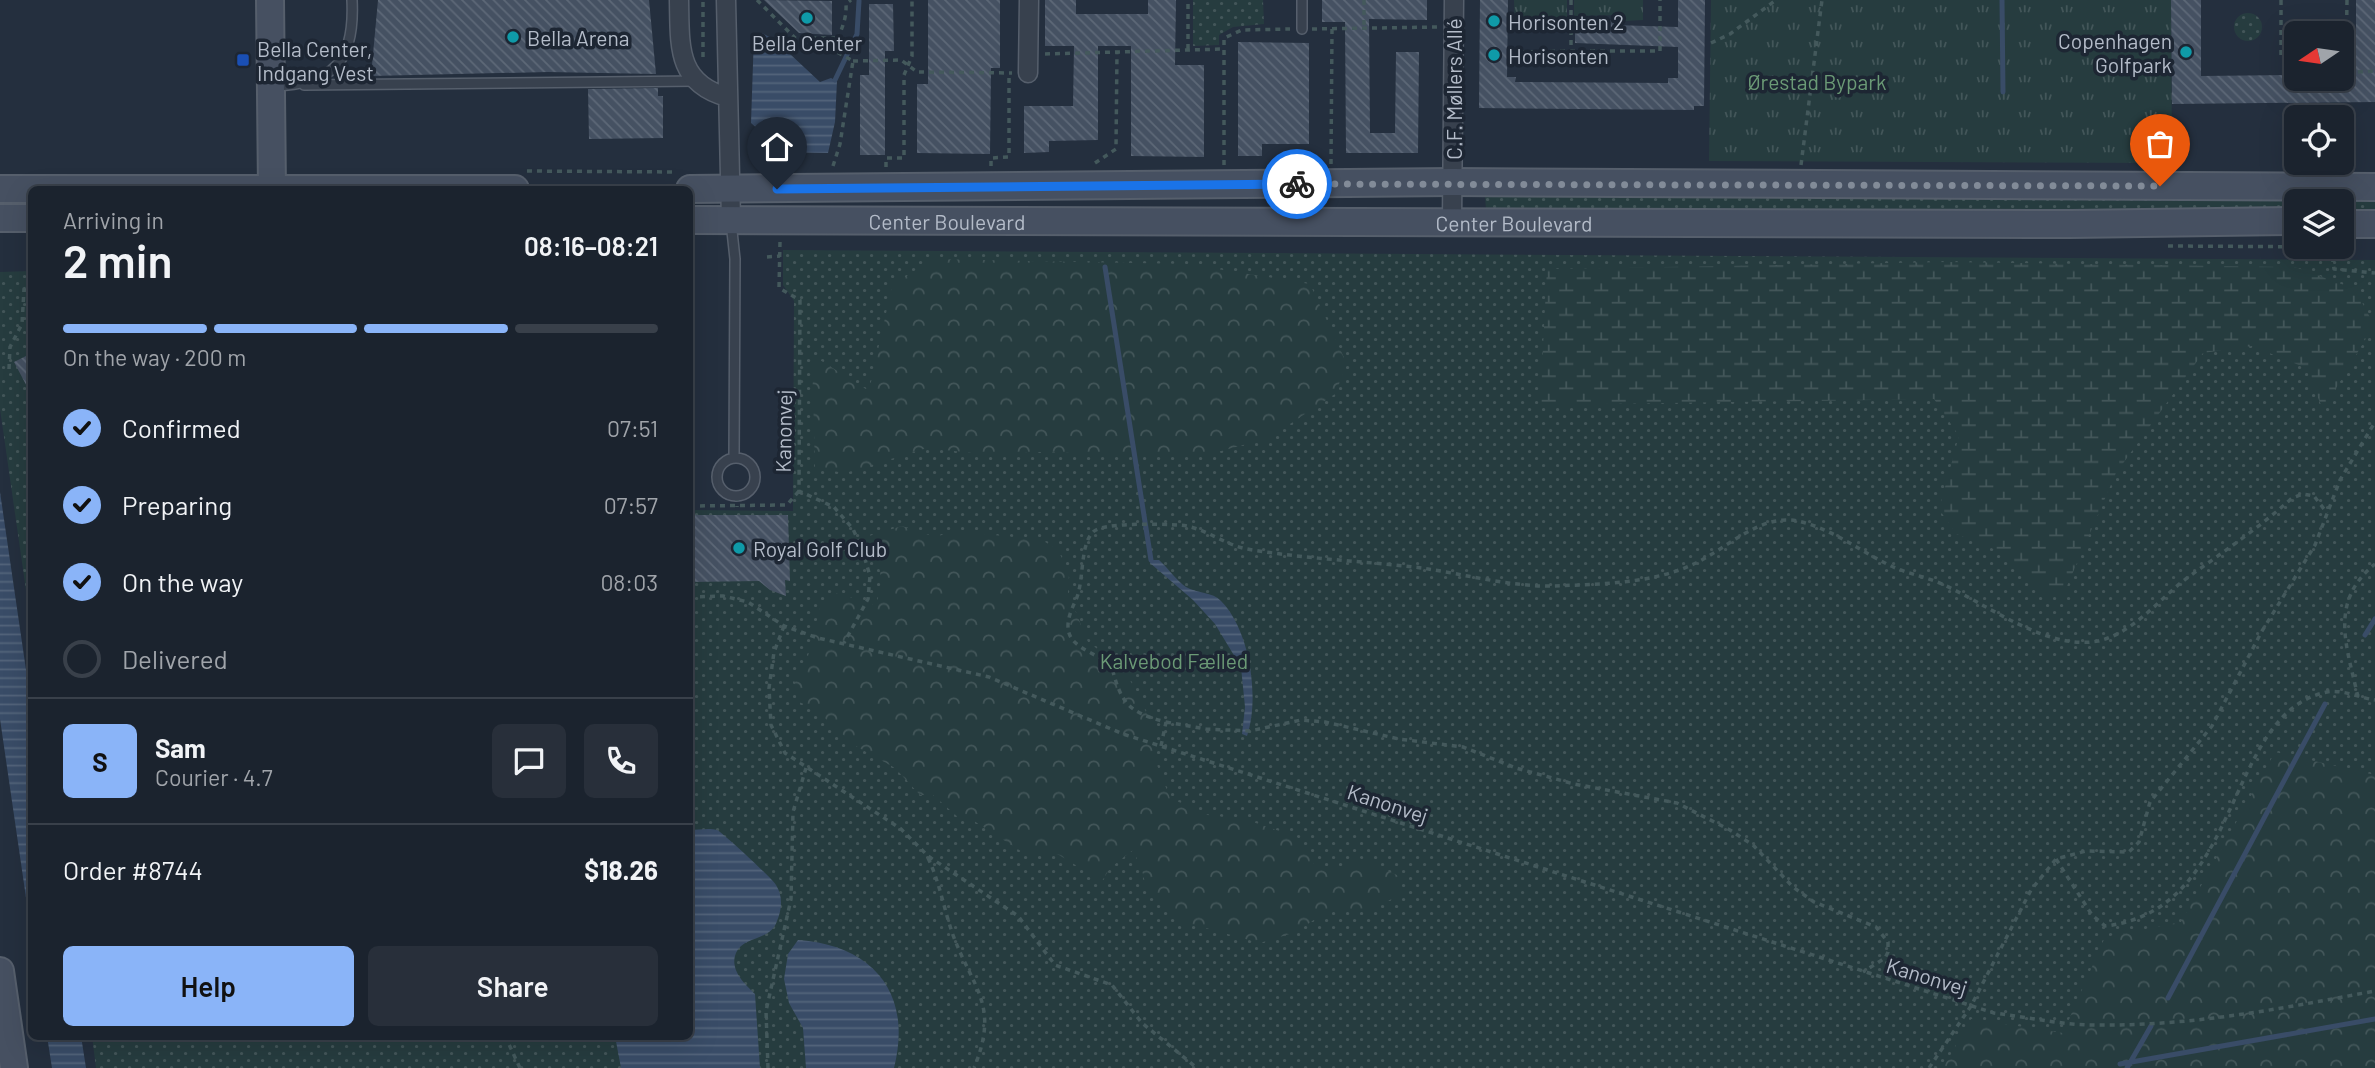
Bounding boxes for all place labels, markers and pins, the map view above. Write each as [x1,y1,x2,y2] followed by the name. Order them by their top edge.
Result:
[1508,9,1624,34] place label: Horisonten 2
[799,10,815,26] marker: Bella Center
[1486,13,1502,29] marker: Horisonten 2
[527,25,629,50] place label: Bella Arena
[2058,28,2172,77] place label: Copenhagen Golfpark
[505,29,521,45] marker: Bella Arena
[752,30,863,55] place label: Bella Center
[257,36,374,85] place label: Bella Center, Indgang Vest
[1508,43,1609,68] place label: Horisonten
[2178,44,2194,60] marker: Copenhagen Golfpark
[1486,47,1502,63] marker: Horisonten
[235,52,251,68] marker: Bella Center, Indgang Vest
[2130,114,2190,186] pin
[747,117,807,189] pin
[753,536,887,561] place label: Royal Golf Club
[731,540,747,556] marker: Royal Golf Club

